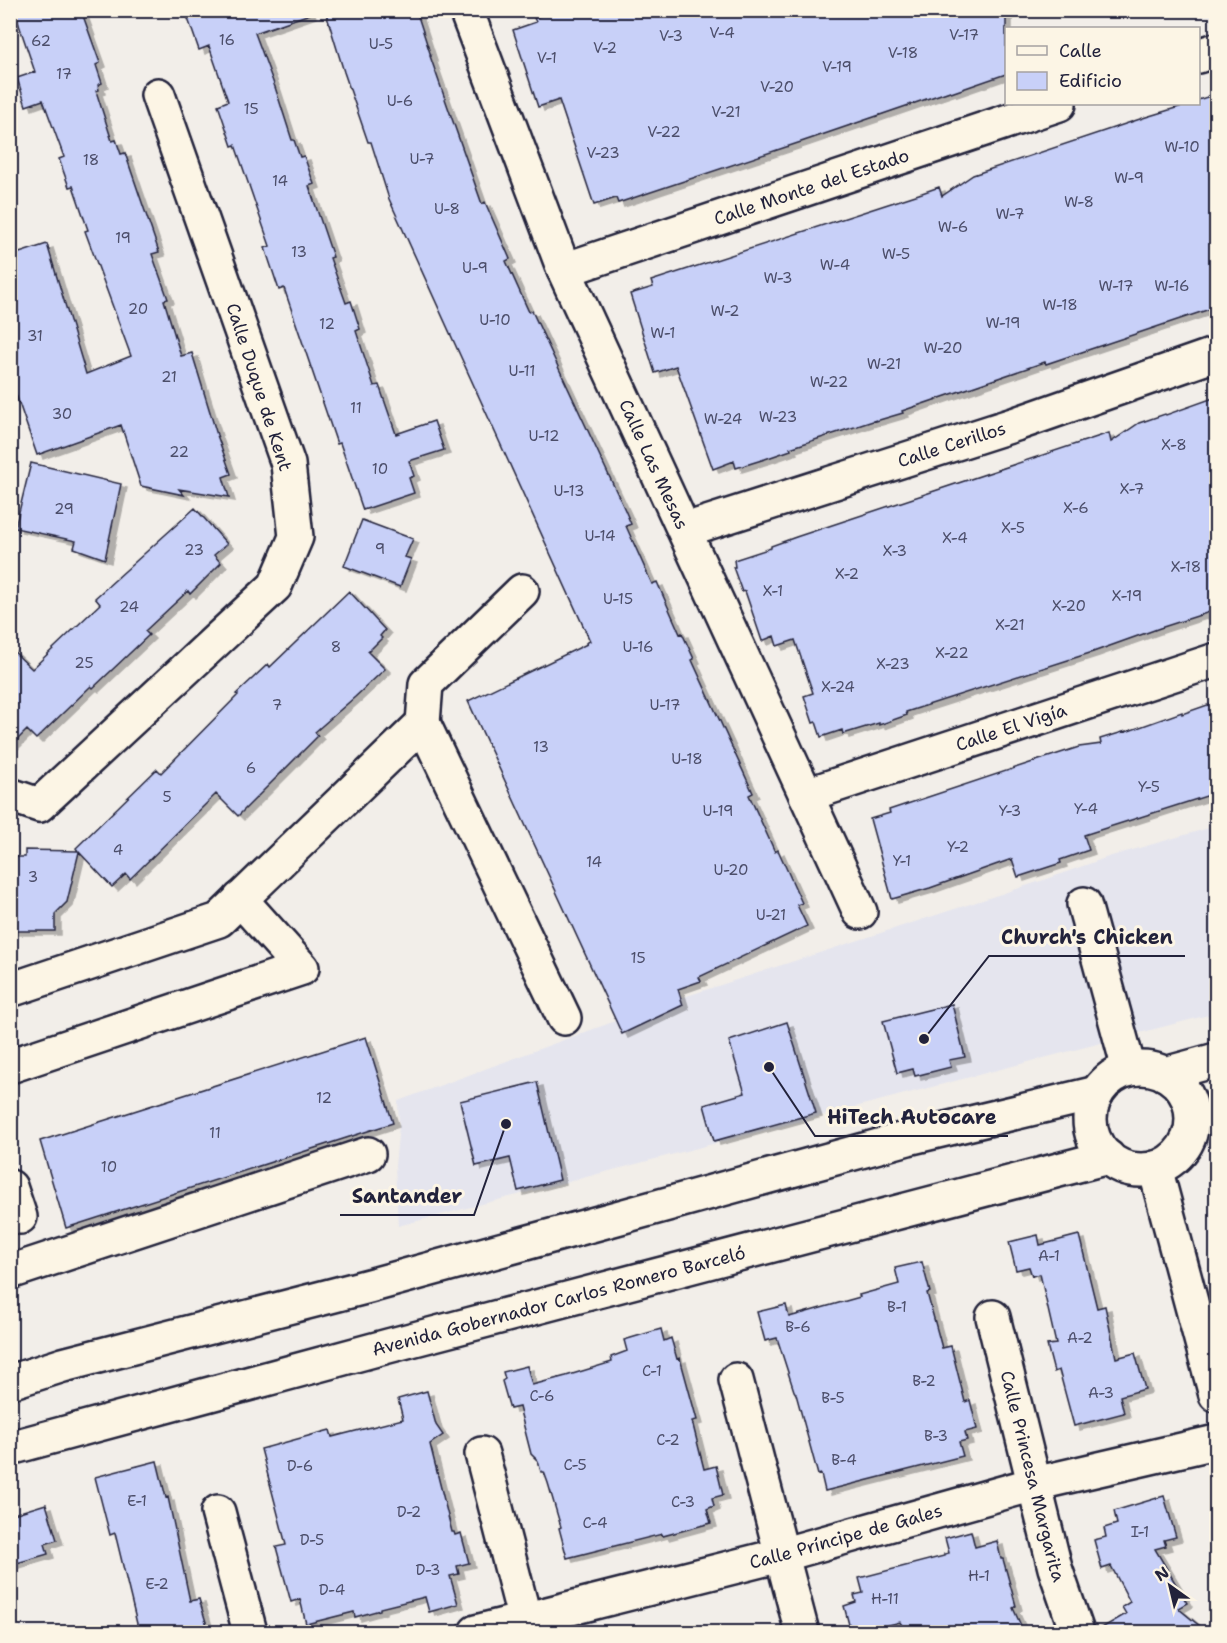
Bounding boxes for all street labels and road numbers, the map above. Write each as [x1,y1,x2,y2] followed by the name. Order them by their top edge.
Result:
[711,143,912,231] street label: Calle Monte del Estado
[220,300,298,474] street label: Calle Duque de Kent
[613,396,694,533] street label: Calle Las Mesas
[894,416,1009,473] street label: Calle Cerillos
[953,698,1070,757] street label: Calle El Vigía
[369,1241,748,1362] street label: Avenida Gobernador Carlos Romero Barceló
[995,1368,1071,1585] street label: Calle Princesa Margarita
[747,1498,945,1575] street label: Calle Príncipe de Gales

